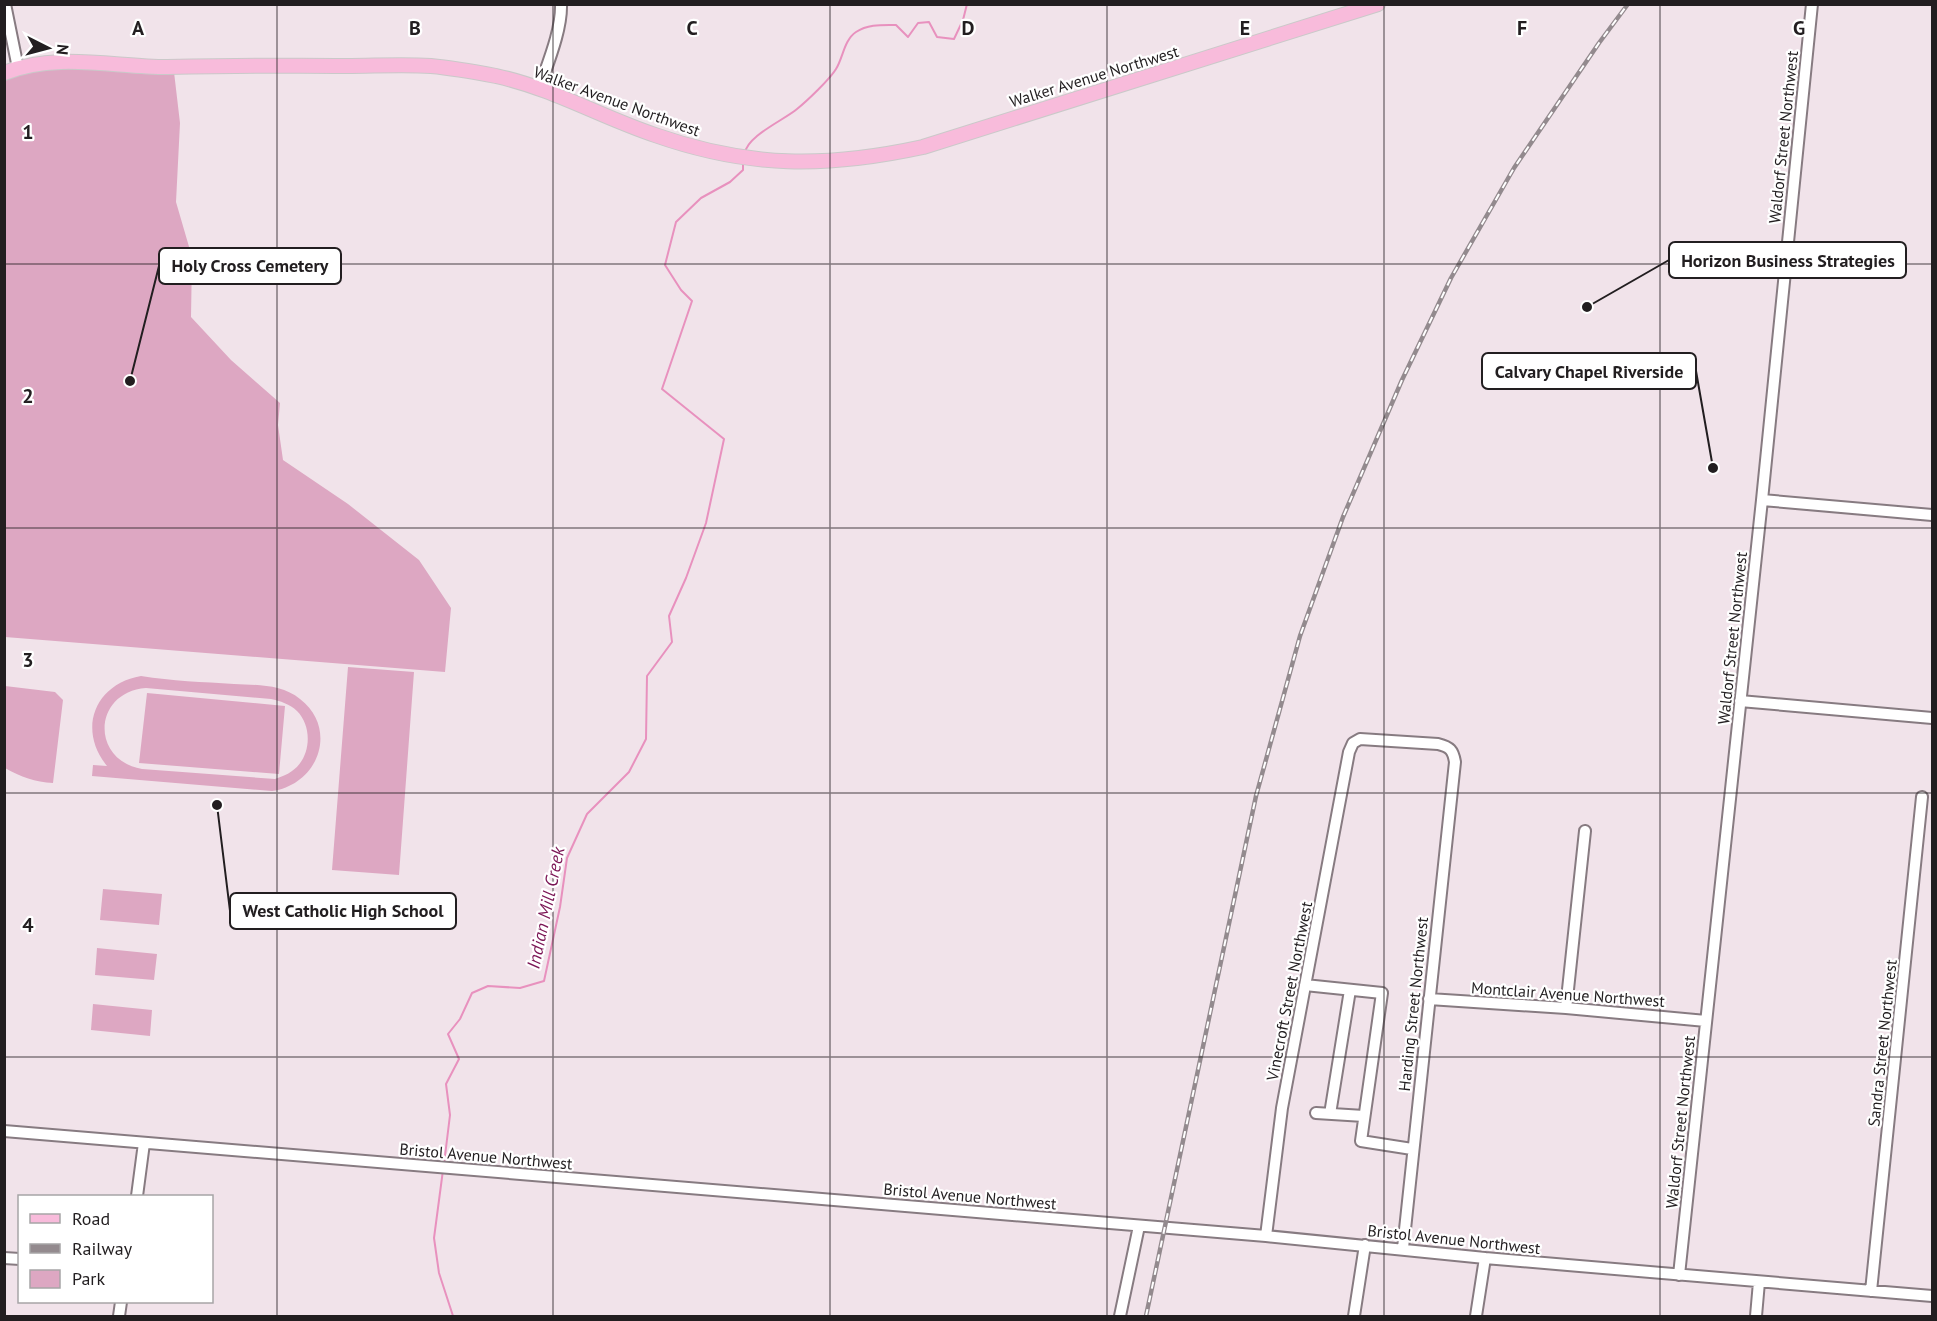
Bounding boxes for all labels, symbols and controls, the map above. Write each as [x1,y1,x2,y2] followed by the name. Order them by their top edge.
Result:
[132,15,145,41] text: A
[409,15,421,41] text: B
[686,15,698,41] text: C
[962,15,975,41] text: D
[1240,15,1250,41] text: E
[1517,15,1527,41] text: F
[1793,15,1805,41] text: G
[18,18,78,78] north arrow
[1007,41,1181,111] street label: Walker Avenue Northwest
[52,43,73,56] text: N
[1764,49,1802,224] street label: Waldorf Street Northwest
[531,62,703,141] street label: Walker Avenue Northwest
[22,119,34,145] text: 1
[1669,242,1906,278] callout: Horizon Business Strategies
[159,248,341,284] callout: Holy Cross Cemetery
[1681,249,1895,272] text: Horizon Business Strategies
[172,254,329,277] text: Holy Cross Cemetery
[1482,353,1696,389] callout: Calvary Chapel Riverside
[1495,360,1683,383] text: Calvary Chapel Riverside
[22,383,34,409] text: 2
[1713,550,1751,725] street label: Waldorf Street Northwest
[22,647,34,673] text: 3
[521,844,570,971] water label: Indian Mill Creek
[230,893,456,929] callout: West Catholic High School
[243,899,444,922] text: West Catholic High School
[1262,899,1316,1083] street label: Vinecroft Street Northwest
[22,912,34,938] text: 4
[1394,915,1432,1092] street label: Harding Street Northwest
[1863,958,1901,1128] street label: Sandra Street Northwest
[1470,977,1666,1011] street label: Montclair Avenue Northwest
[1661,1034,1699,1209] street label: Waldorf Street Northwest
[399,1138,574,1174] street label: Bristol Avenue Northwest
[883,1178,1058,1214] street label: Bristol Avenue Northwest
[18,1195,213,1303] legend
[72,1207,110,1230] text: Road
[1367,1220,1542,1258] street label: Bristol Avenue Northwest
[72,1237,133,1260] text: Railway
[72,1267,105,1290] text: Park

